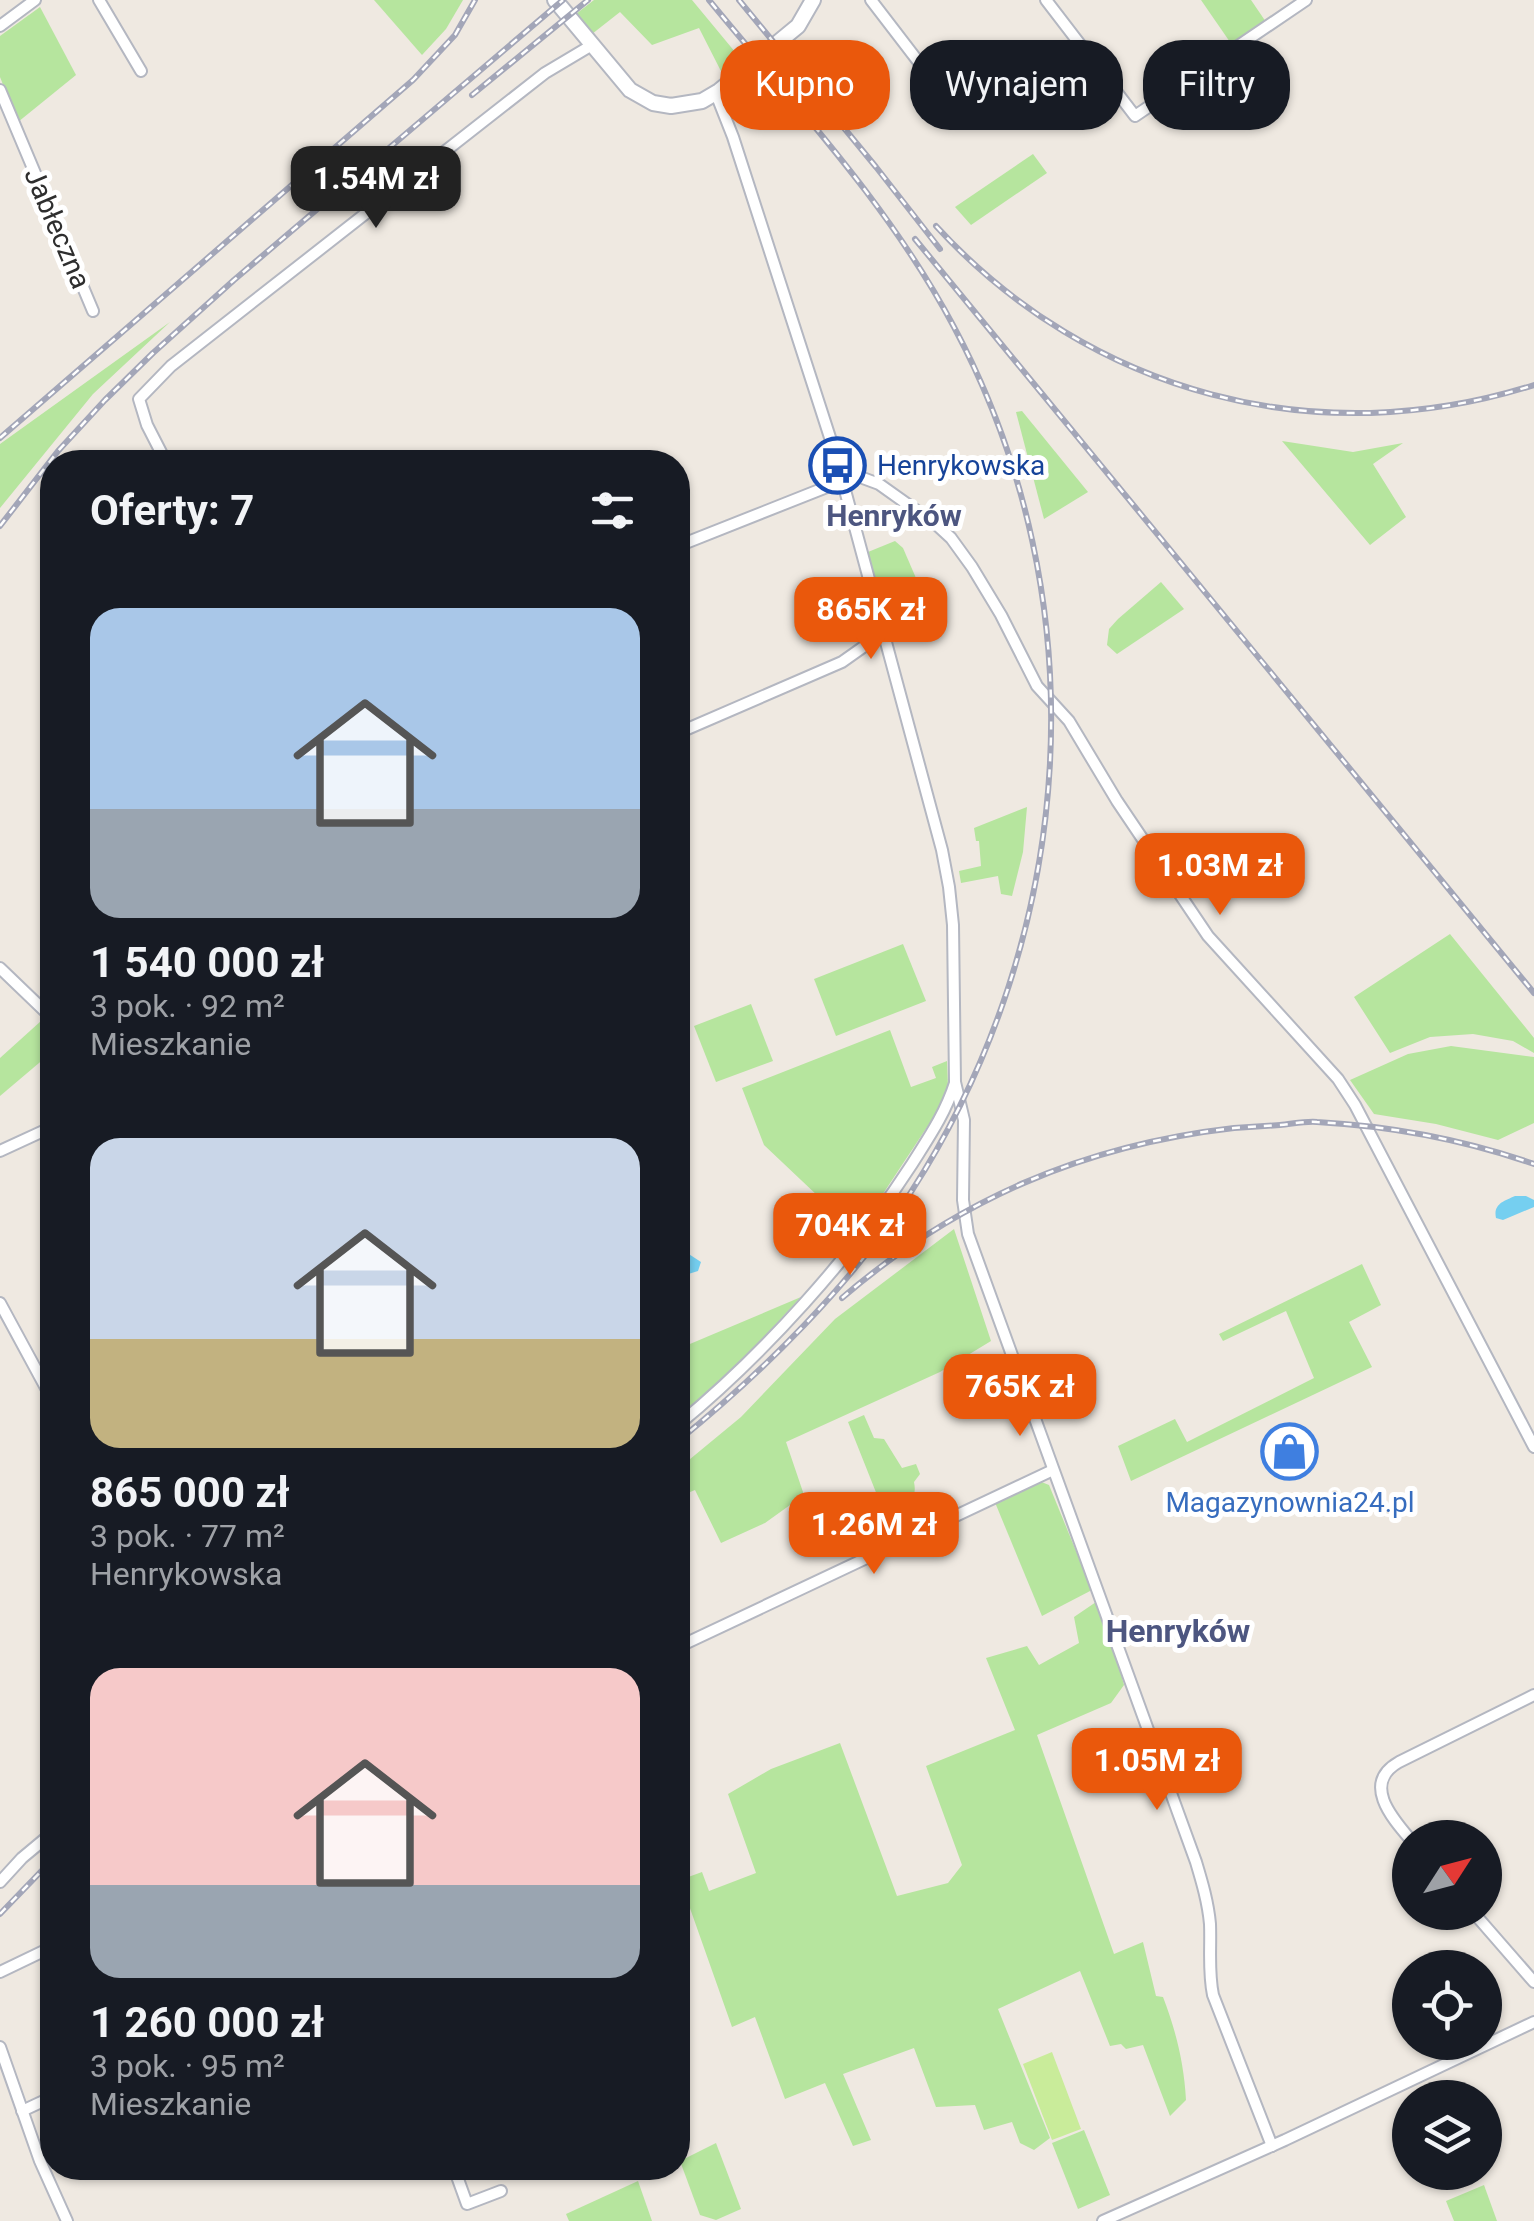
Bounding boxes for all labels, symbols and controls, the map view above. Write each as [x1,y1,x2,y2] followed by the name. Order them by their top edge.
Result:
[720,40,890,130] chip: Kupno
[910,40,1123,130] chip: Wynajem
[1143,40,1290,130] chip: Filtry
[273,146,479,231] pin: 1.54M zł
[313,159,439,197] text: 1.54M zł
[17,163,98,294] street label: Jabłeczna
[808,435,868,495] bus stop icon: Henrykowska
[877,449,1045,482] place label: Henrykowska
[585,483,640,538] icon: filters
[90,486,254,535] text: Oferty: 7
[826,498,962,533] district label: Henryków
[779,577,963,662] pin: 865K zł
[816,590,926,628] text: 865K zł
[275,673,455,853] icon: home
[1117,833,1323,918] pin: 1.03M zł
[1157,846,1283,884] text: 1.03M zł
[90,938,324,987] text: 1 540 000 zł
[90,987,285,1025] text: 3 pok. · 92 m²
[90,1025,251,1063] text: Mieszkanie
[758,1193,942,1278] pin: 704K zł
[275,1203,455,1383] icon: home
[795,1206,905,1244] text: 704K zł
[928,1354,1112,1439] pin: 765K zł
[965,1367,1075,1405] text: 765K zł
[1260,1421,1320,1481] shop icon: Magazynownia24.pl
[90,1468,290,1517] text: 865 000 zł
[1165,1486,1415,1519] place label: Magazynownia24.pl
[771,1492,977,1577] pin: 1.26M zł
[811,1505,937,1543] text: 1.26M zł
[90,1517,285,1555] text: 3 pok. · 77 m²
[90,1555,282,1593] text: Henrykowska
[1106,1612,1250,1650] district label: Henryków
[1054,1728,1260,1813] pin: 1.05M zł
[275,1733,455,1913] icon: home
[1094,1741,1220,1779] text: 1.05M zł
[1392,1820,1502,1930] north arrow
[1392,1820,1502,2190] map controls
[1392,1950,1502,2060] button: locate
[90,1998,324,2047] text: 1 260 000 zł
[90,2047,285,2085] text: 3 pok. · 95 m²
[1392,2080,1502,2190] button: layers
[90,2085,251,2123] text: Mieszkanie

